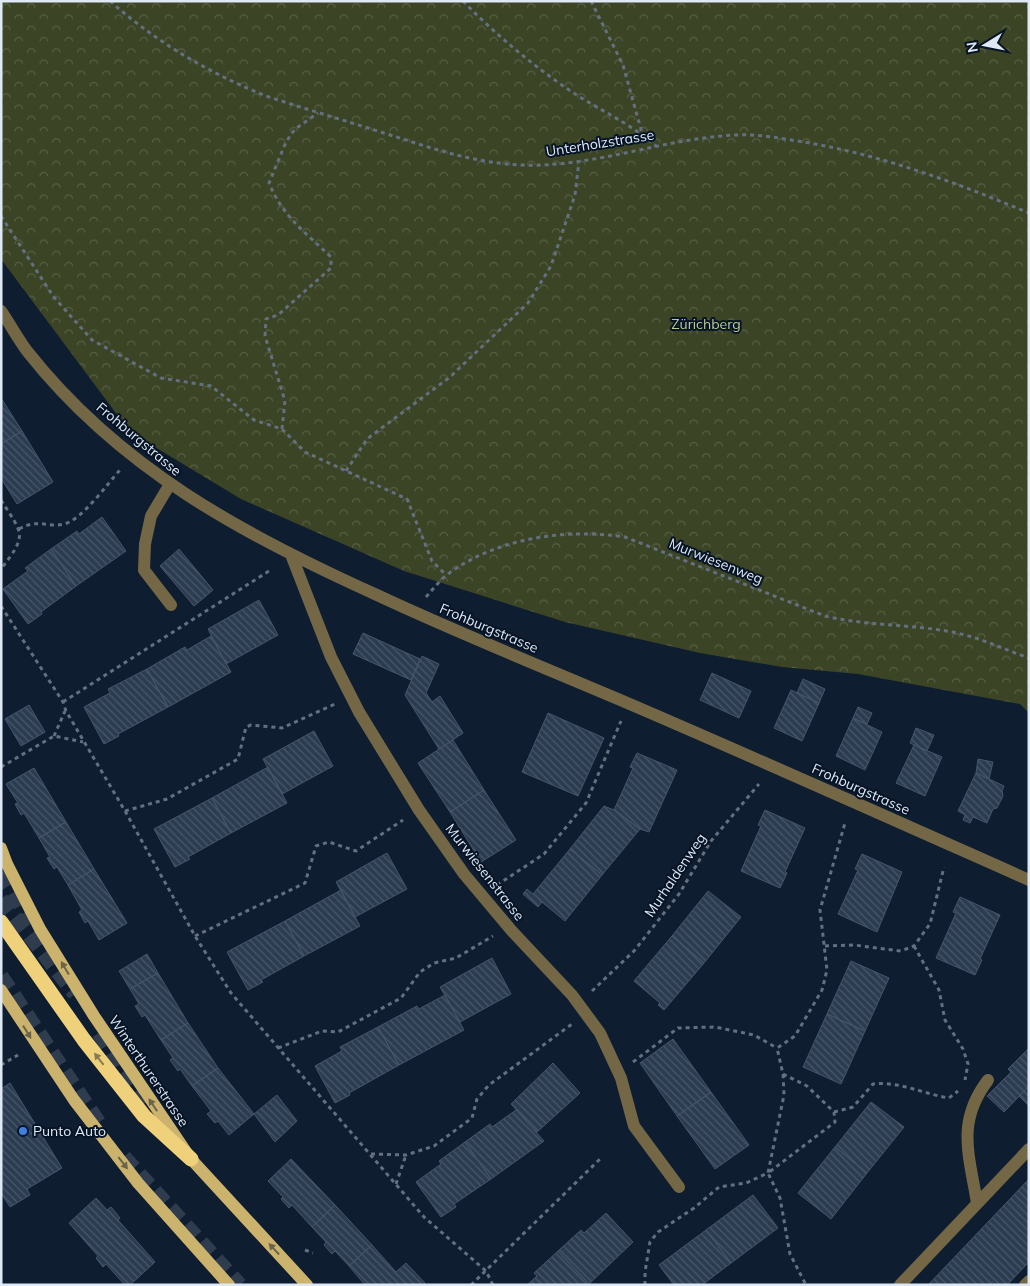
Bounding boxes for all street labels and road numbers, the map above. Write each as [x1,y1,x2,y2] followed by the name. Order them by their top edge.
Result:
[545,126,655,160] street label: Unterholzstrasse
[93,398,185,480] street label: Frohburgstrasse
[666,534,766,588] street label: Murwiesenweg
[437,599,541,657] street label: Frohburgstrasse
[809,759,913,819] street label: Frohburgstrasse
[442,820,528,924] street label: Murwiesenstrasse
[640,830,710,920] street label: Murhaldenweg
[105,1012,193,1130] street label: Winterthurerstrasse

